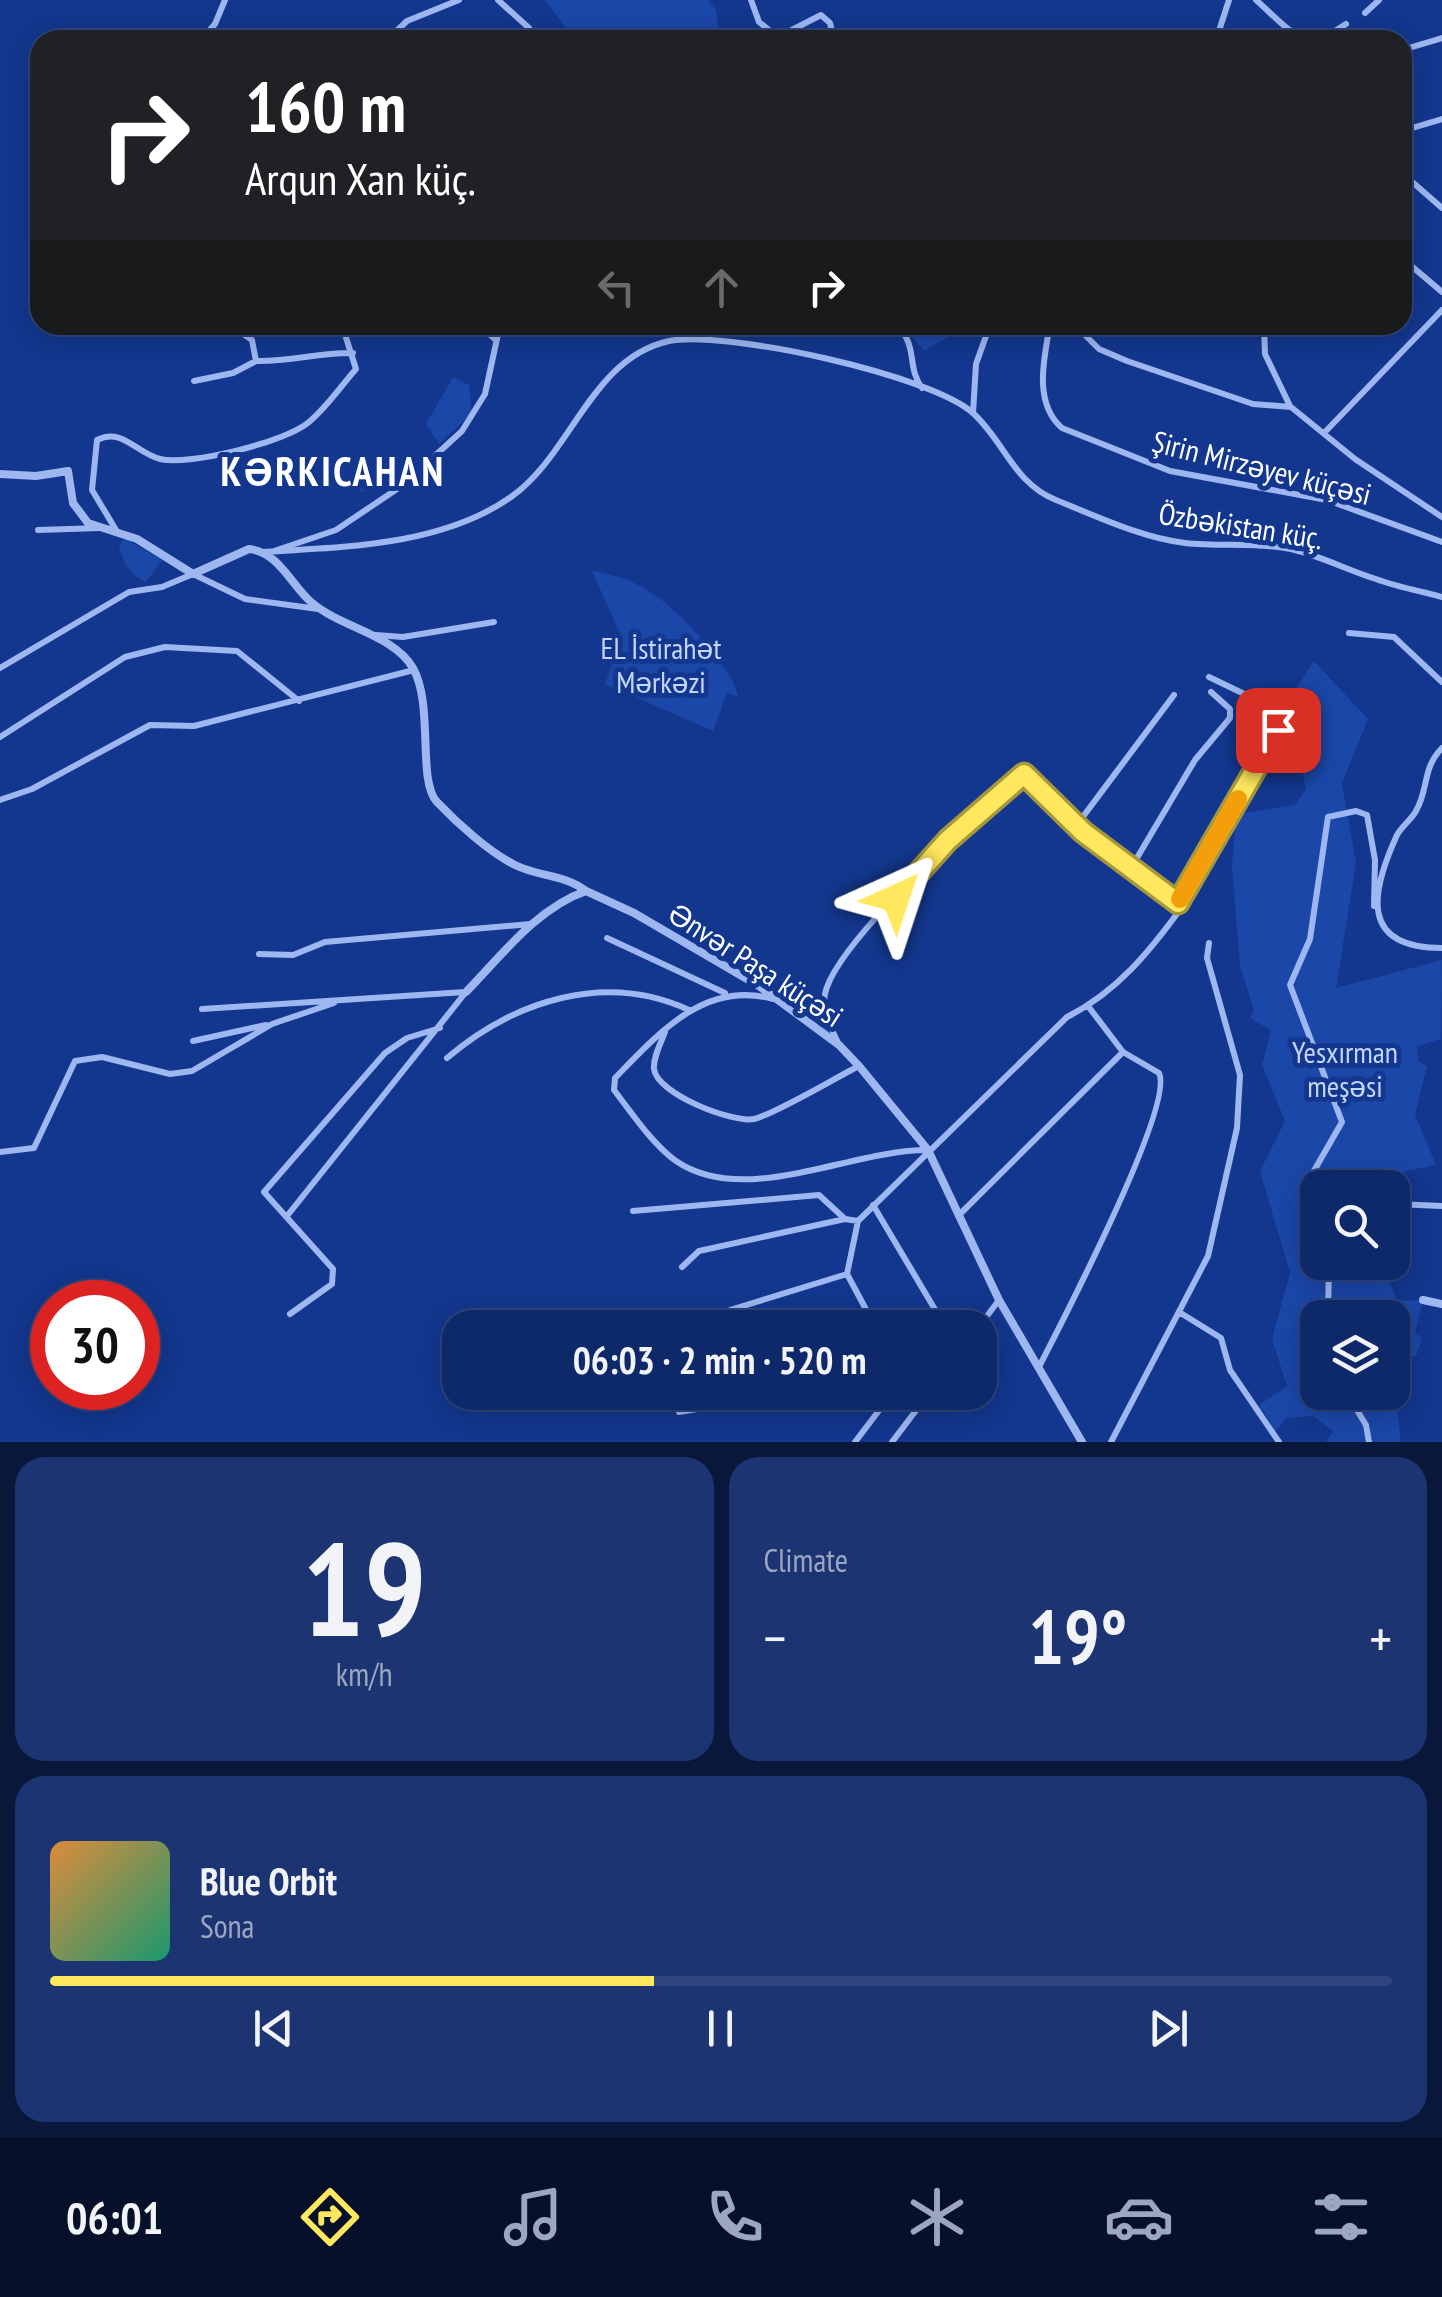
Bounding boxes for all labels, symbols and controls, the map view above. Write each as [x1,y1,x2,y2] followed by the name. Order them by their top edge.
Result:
[245,61,406,151] text: 160 m
[80,70,210,200] icon: right
[245,149,476,207] text: Arqun Xan küç.
[589,260,644,315] icon: left
[694,260,749,315] icon: ahead
[799,260,854,315] icon: right
[1149,421,1375,513] street label: Şirin Mirzəyev küçəsi
[221,445,445,497] district label: KƏRKICAHAN
[1156,493,1326,557] street label: Özbəkistan küç.
[601,628,722,701] park label: EL İstirahət Mərkəzi
[1236,688,1321,773] pin
[1251,703,1306,758] icon: arrive
[844,846,948,950] position arrow
[661,893,851,1035] street label: Ənvər Paşa küçəsi
[1292,1032,1398,1105] park label: Yesxırman meşəsi
[1300,1170,1410,1410] map controls
[1300,1170,1410,1280] button: search
[30,1280,160,1410] speed limit sign: 30
[1300,1300,1410,1410] button: layers
[573,1335,866,1384] text: 06:03 · 2 min · 520 m
[302,1504,426,1672] text: 19
[764,1539,848,1581] text: Climate
[1028,1588,1127,1685] text: 19°
[764,1602,786,1673] text: −
[1369,1602,1392,1673] text: +
[336,1653,393,1695] text: km/h
[200,1856,337,1905] text: Blue Orbit
[200,1905,254,1947] text: Sona
[246,2001,301,2056] icon: previous
[693,2001,748,2056] icon: pause
[1141,2001,1196,2056] icon: next
[295,2182,365,2252] icon: directions
[498,2182,568,2252] icon: music
[700,2182,770,2252] icon: phone
[902,2182,972,2252] icon: climate
[1104,2182,1174,2252] icon: car
[1306,2182,1376,2252] icon: filters
[66,2188,163,2246] text: 06:01

